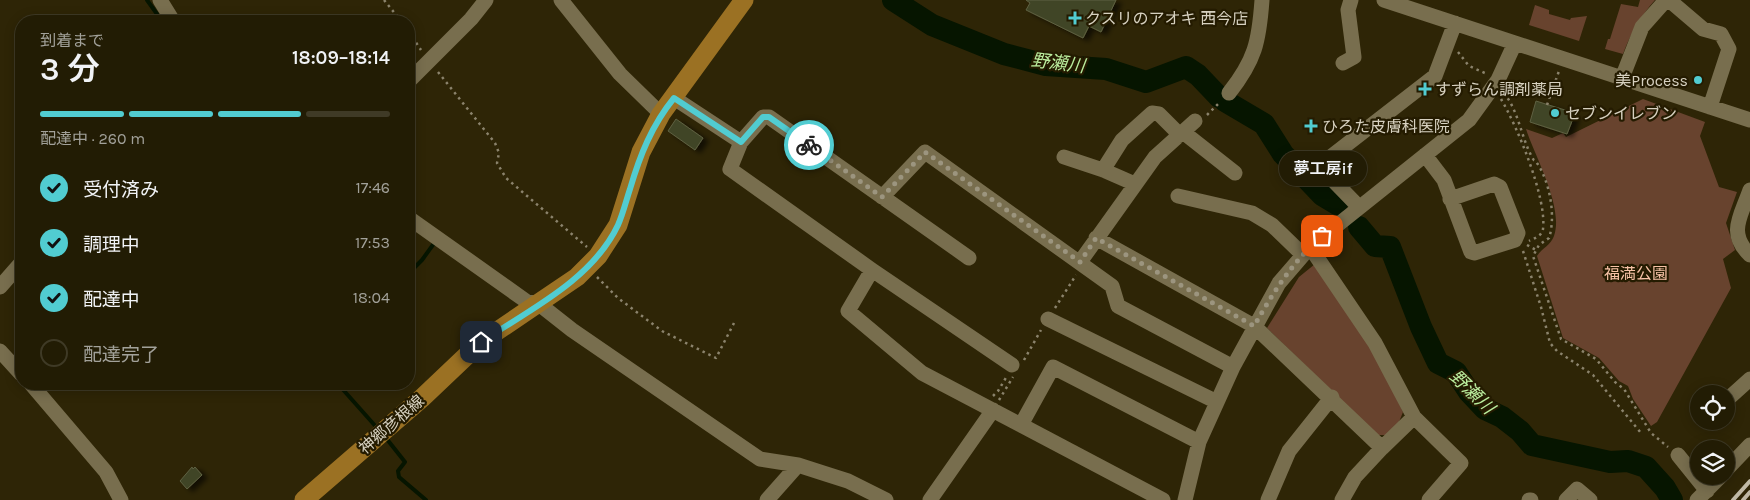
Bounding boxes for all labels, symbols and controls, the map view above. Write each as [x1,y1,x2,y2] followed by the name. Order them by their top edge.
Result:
[1085,9,1248,28] place label: クスリのアオキ 西今店
[1069,12,1081,24] marker: クスリのアオキ 西今店
[40,31,104,50] text: 到着まで
[292,47,390,69] text: 18:09–18:14
[1030,49,1088,77] water label: 野瀬川
[40,51,100,88] text: 3 分
[1615,71,1688,90] place label: 美Process
[1692,74,1704,86] marker: 美Process
[1435,80,1563,99] place label: すずらん調剤薬局
[1419,83,1431,95] marker: すずらん調剤薬局
[1565,104,1677,123] place label: セブンイレブン
[1549,107,1561,119] marker: セブンイレブン
[1322,117,1450,136] place label: ひろた皮膚科医院
[1304,119,1318,133] marker: ひろた皮膚科医院
[784,120,834,170] courier
[40,129,145,148] text: 配達中 · 260 m
[795,131,823,159] icon: bike
[1278,151,1366,186] callout: 夢工房if
[1294,159,1352,178] text: 夢工房if
[40,174,68,202] icon: check
[355,178,390,197] text: 17:46
[83,179,159,201] text: 受付済み
[1301,215,1343,257] pin
[1308,222,1336,250] icon: bag
[40,229,68,257] icon: check
[355,233,390,252] text: 17:53
[83,234,140,256] text: 調理中
[1604,264,1668,283] park label: 福満公園
[40,284,68,312] icon: check
[353,288,390,307] text: 18:04
[83,289,140,311] text: 配達中
[460,321,502,363] pin
[467,328,495,356] icon: home
[83,344,159,366] text: 配達完了
[1445,365,1501,420] water label: 野瀬川
[1690,385,1735,485] map controls
[1690,385,1735,430] button: locate
[355,391,428,458] street label: 神郷彦根線
[1690,440,1735,485] button: layers

